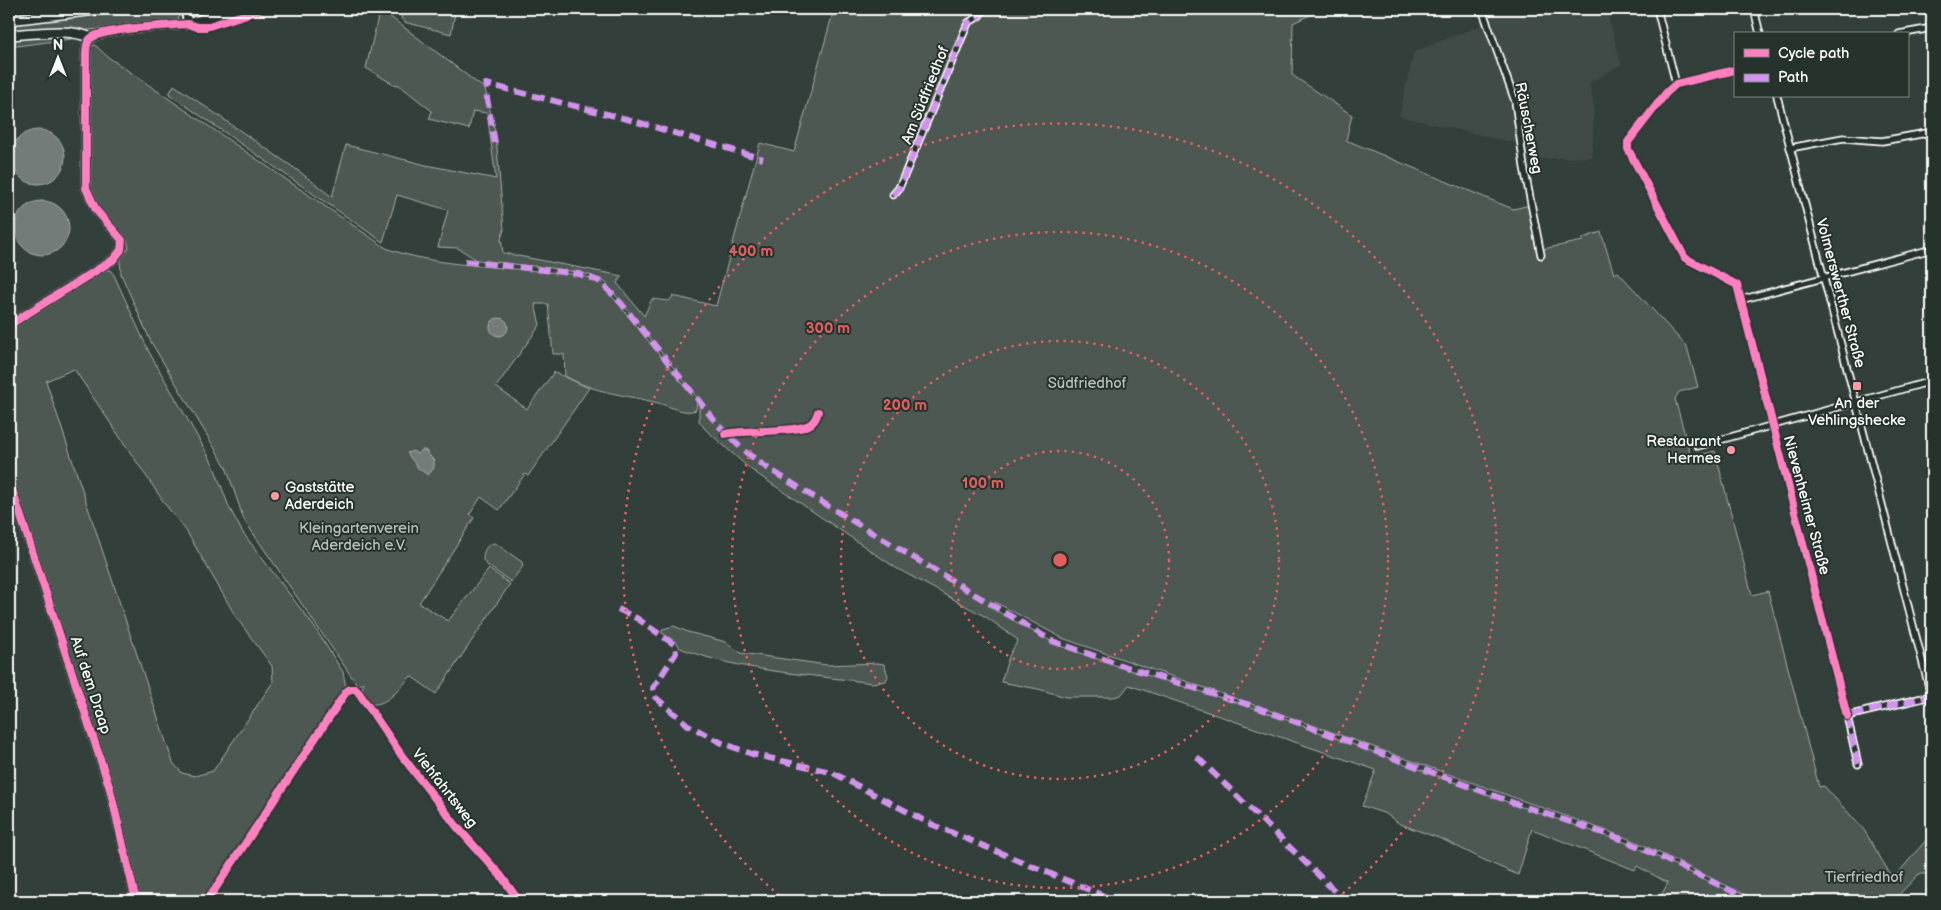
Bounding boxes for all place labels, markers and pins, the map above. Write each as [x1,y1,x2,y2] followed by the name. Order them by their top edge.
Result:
[1851,380,1863,392] marker: An der Vehlingshecke
[1808,394,1906,430] place label: An der Vehlingshecke
[1646,432,1722,468] place label: Restaurant Hermes
[1725,444,1737,456] marker: Restaurant Hermes
[285,478,354,514] place label: Gaststätte Aderdeich
[269,490,281,502] marker: Gaststätte Aderdeich
[1051,551,1069,569] centre of rings

